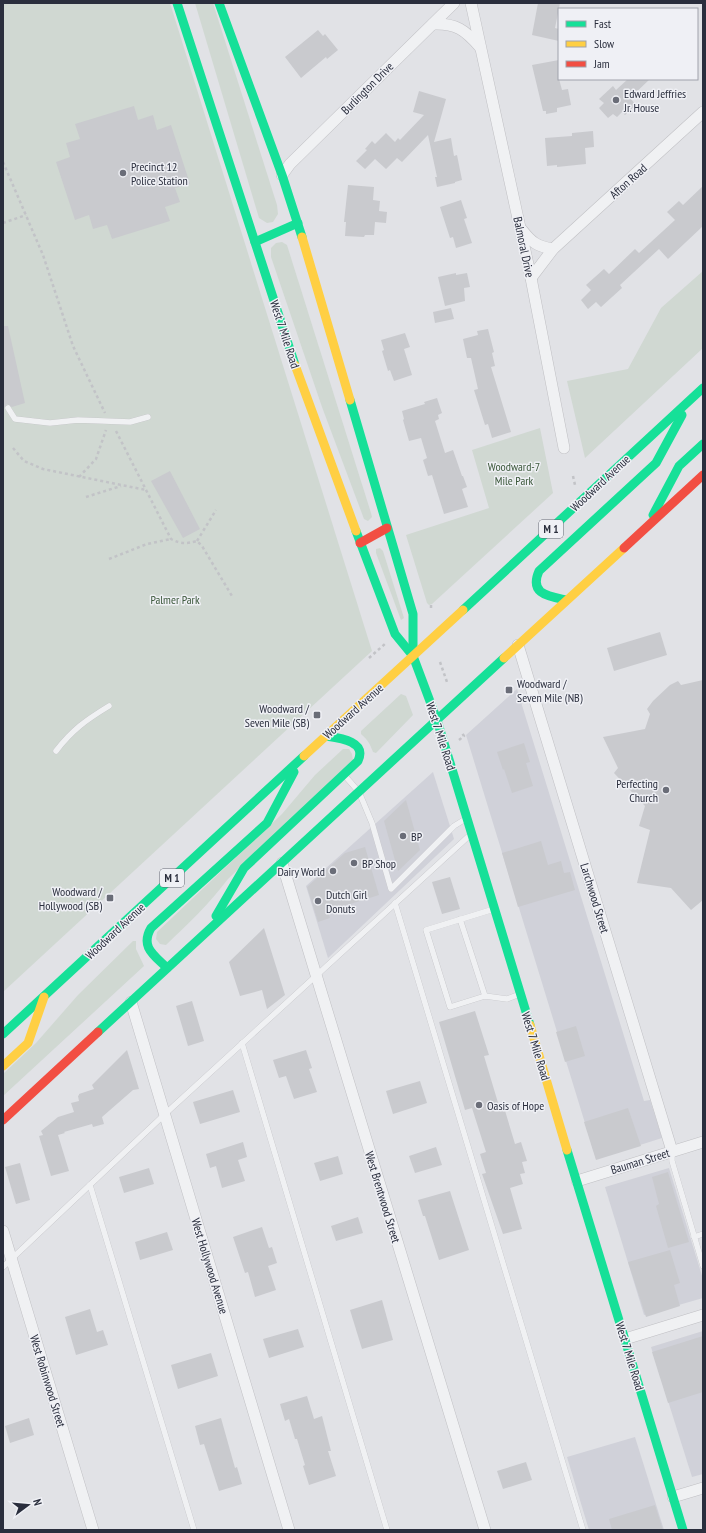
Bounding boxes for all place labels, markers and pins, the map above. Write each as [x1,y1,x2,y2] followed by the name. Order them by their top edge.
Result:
[623,86,686,115] place label: Edward Jeffries Jr. House
[611,95,621,105] marker: Edward Jeffries Jr. House
[131,159,188,188] place label: Precinct 12 Police Station
[118,168,128,178] marker: Precinct 12 Police Station
[517,676,583,705] place label: Woodward / Seven Mile (NB)
[504,685,514,695] marker: Woodward / Seven Mile (NB)
[245,701,309,730] place label: Woodward / Seven Mile (SB)
[312,710,322,720] marker: Woodward / Seven Mile (SB)
[616,776,658,805] place label: Perfecting Church
[661,785,671,795] marker: Perfecting Church
[411,829,423,844] place label: BP
[398,831,408,841] marker: BP
[362,856,396,871] place label: BP Shop
[349,858,359,868] marker: BP Shop
[277,864,325,879] place label: Dairy World
[328,866,338,876] marker: Dairy World
[39,884,102,913] place label: Woodward / Hollywood (SB)
[326,887,368,916] place label: Dutch Girl Donuts
[105,893,115,903] marker: Woodward / Hollywood (SB)
[313,896,323,906] marker: Dutch Girl Donuts
[487,1098,544,1113] place label: Oasis of Hope
[474,1100,484,1110] marker: Oasis of Hope

